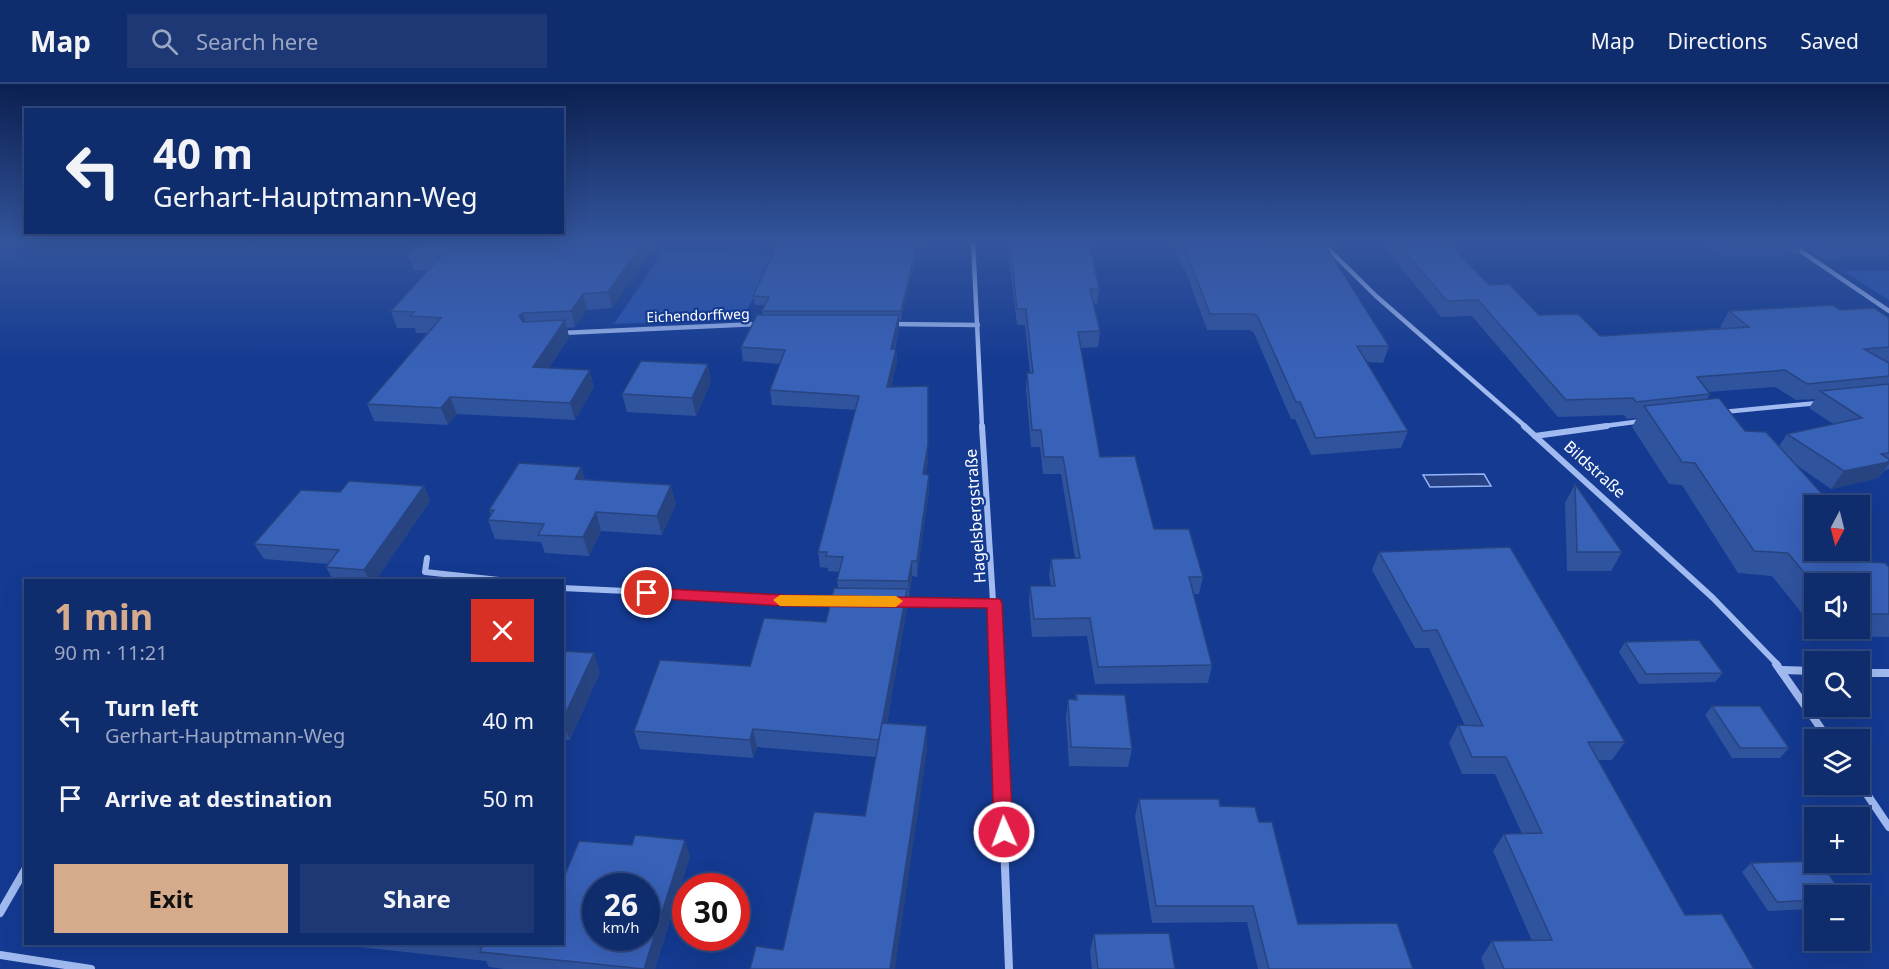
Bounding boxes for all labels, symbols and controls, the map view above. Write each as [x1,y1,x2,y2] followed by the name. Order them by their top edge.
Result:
[127,14,547,68] search box
[30,22,91,60] text: Map
[148,25,181,58] icon: search
[196,26,318,56] text: Search here
[1591,27,1635,55] text: Map
[1668,27,1767,55] text: Directions
[1800,27,1859,55] text: Saved
[153,124,253,181] text: 40 m
[54,132,132,210] icon: left
[153,178,478,215] text: Gerhart-Hauptmann-Weg
[646,304,750,326] street label: Eichendorffweg
[1559,435,1631,503] street label: Bildstraße
[959,448,991,584] street label: Hagelsbergstraße
[1804,495,1870,561] north arrow
[1804,495,1870,951] map controls
[621,567,672,618] pin
[1804,573,1870,639] button: sound
[630,576,663,609] icon: arrive
[54,592,153,641] text: 1 min
[471,599,534,662] button: close
[54,639,168,666] text: 90 m · 11:21
[1804,651,1870,717] button: search
[105,692,199,722] text: Turn left
[54,704,87,737] icon: left
[483,705,534,735] text: 40 m
[105,722,345,749] text: Gerhart-Hauptmann-Weg
[1804,729,1870,795] button: layers
[54,782,87,815] icon: arrive
[105,783,332,813] text: Arrive at destination
[483,783,534,813] text: 50 m
[972,800,1036,864] position arrow
[1804,807,1870,873] button: +
[54,864,288,933] button: Exit
[300,864,534,933] button: Share
[672,873,750,951] speed limit sign: 30
[604,884,638,925] text: 26
[1804,885,1870,951] button: −
[603,917,639,937] text: km/h

